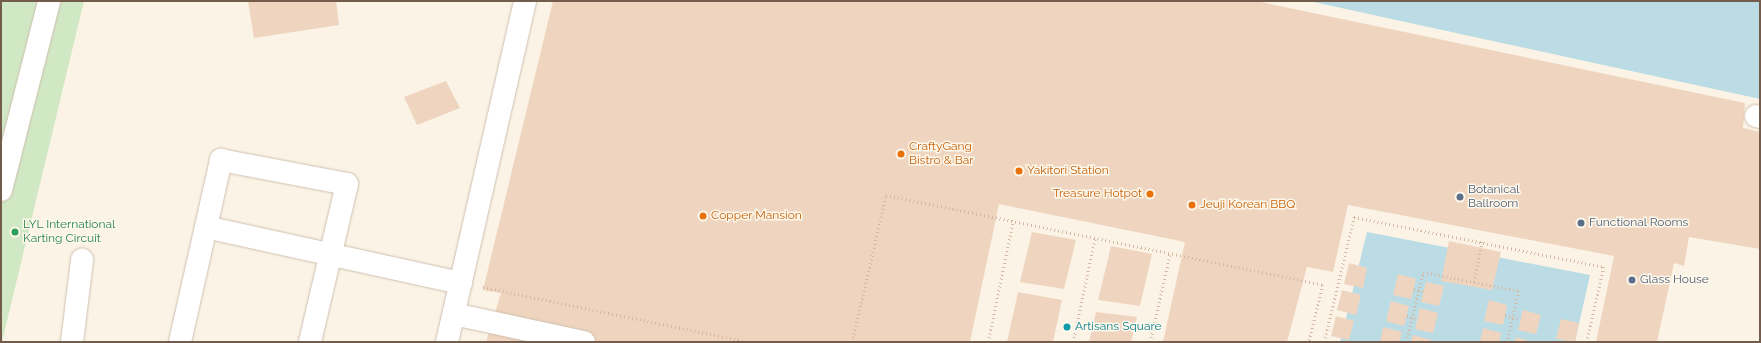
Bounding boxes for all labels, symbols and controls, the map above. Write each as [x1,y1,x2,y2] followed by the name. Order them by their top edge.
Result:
[909,140,973,168] place label: CraftyGang Bistro & Bar
[896,149,906,159] marker: CraftyGang Bistro & Bar
[1027,164,1109,178] place label: Yakitori Station
[1014,166,1024,176] marker: Yakitori Station
[1468,183,1520,211] place label: Botanical Ballroom
[1053,187,1142,201] place label: Treasure Hotpot
[1145,189,1155,199] marker: Treasure Hotpot
[1455,192,1465,202] marker: Botanical Ballroom
[1200,198,1295,212] place label: Jeuji Korean BBQ
[1187,200,1197,210] marker: Jeuji Korean BBQ
[711,209,802,223] place label: Copper Mansion
[698,211,708,221] marker: Copper Mansion
[1589,216,1689,230] place label: Functional Rooms
[23,218,116,246] place label: LYL International Karting Circuit
[1576,218,1586,228] marker: Functional Rooms
[10,227,20,237] marker: LYL International Karting Circuit
[1640,273,1709,287] place label: Glass House
[1627,275,1637,285] marker: Glass House
[1075,320,1162,334] place label: Artisans Square
[1062,322,1072,332] marker: Artisans Square

